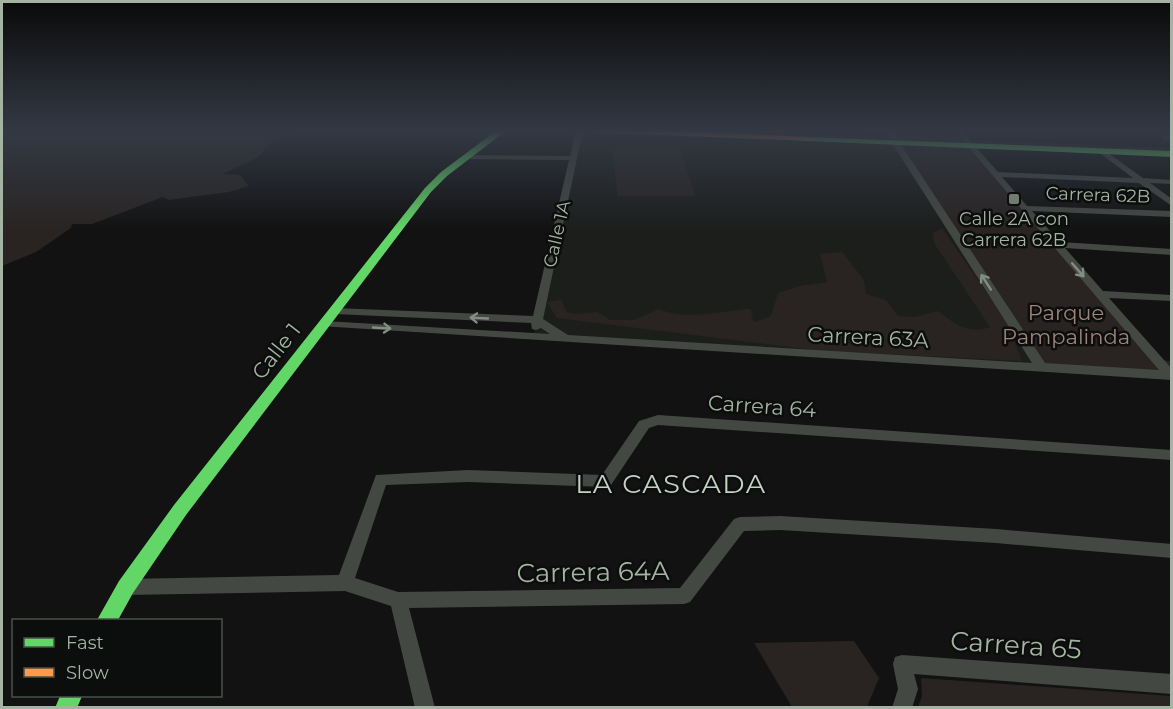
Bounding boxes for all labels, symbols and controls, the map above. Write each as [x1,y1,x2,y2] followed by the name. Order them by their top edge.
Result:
[1045,182,1151,208] street label: Carrera 62B
[1007,192,1021,206] marker: Calle 2A con Carrera 62B
[539,198,575,270] street label: Calle 1A
[959,208,1069,251] place label: Calle 2A con Carrera 62B
[1071,262,1085,277] one-way arrow
[980,274,993,291] one-way arrow
[1002,300,1130,349] park label: Parque Pampalinda
[469,312,489,323] one-way arrow
[246,318,306,384] street label: Calle 1
[807,321,930,353] street label: Carrera 63A
[372,322,392,333] one-way arrow
[707,390,817,422] street label: Carrera 64
[575,467,767,500] district label: LA CASCADA
[516,555,670,589] street label: Carrera 64A
[12,619,222,697] legend
[949,624,1083,666] street label: Carrera 65
[66,632,104,654] text: Fast
[66,662,109,684] text: Slow

